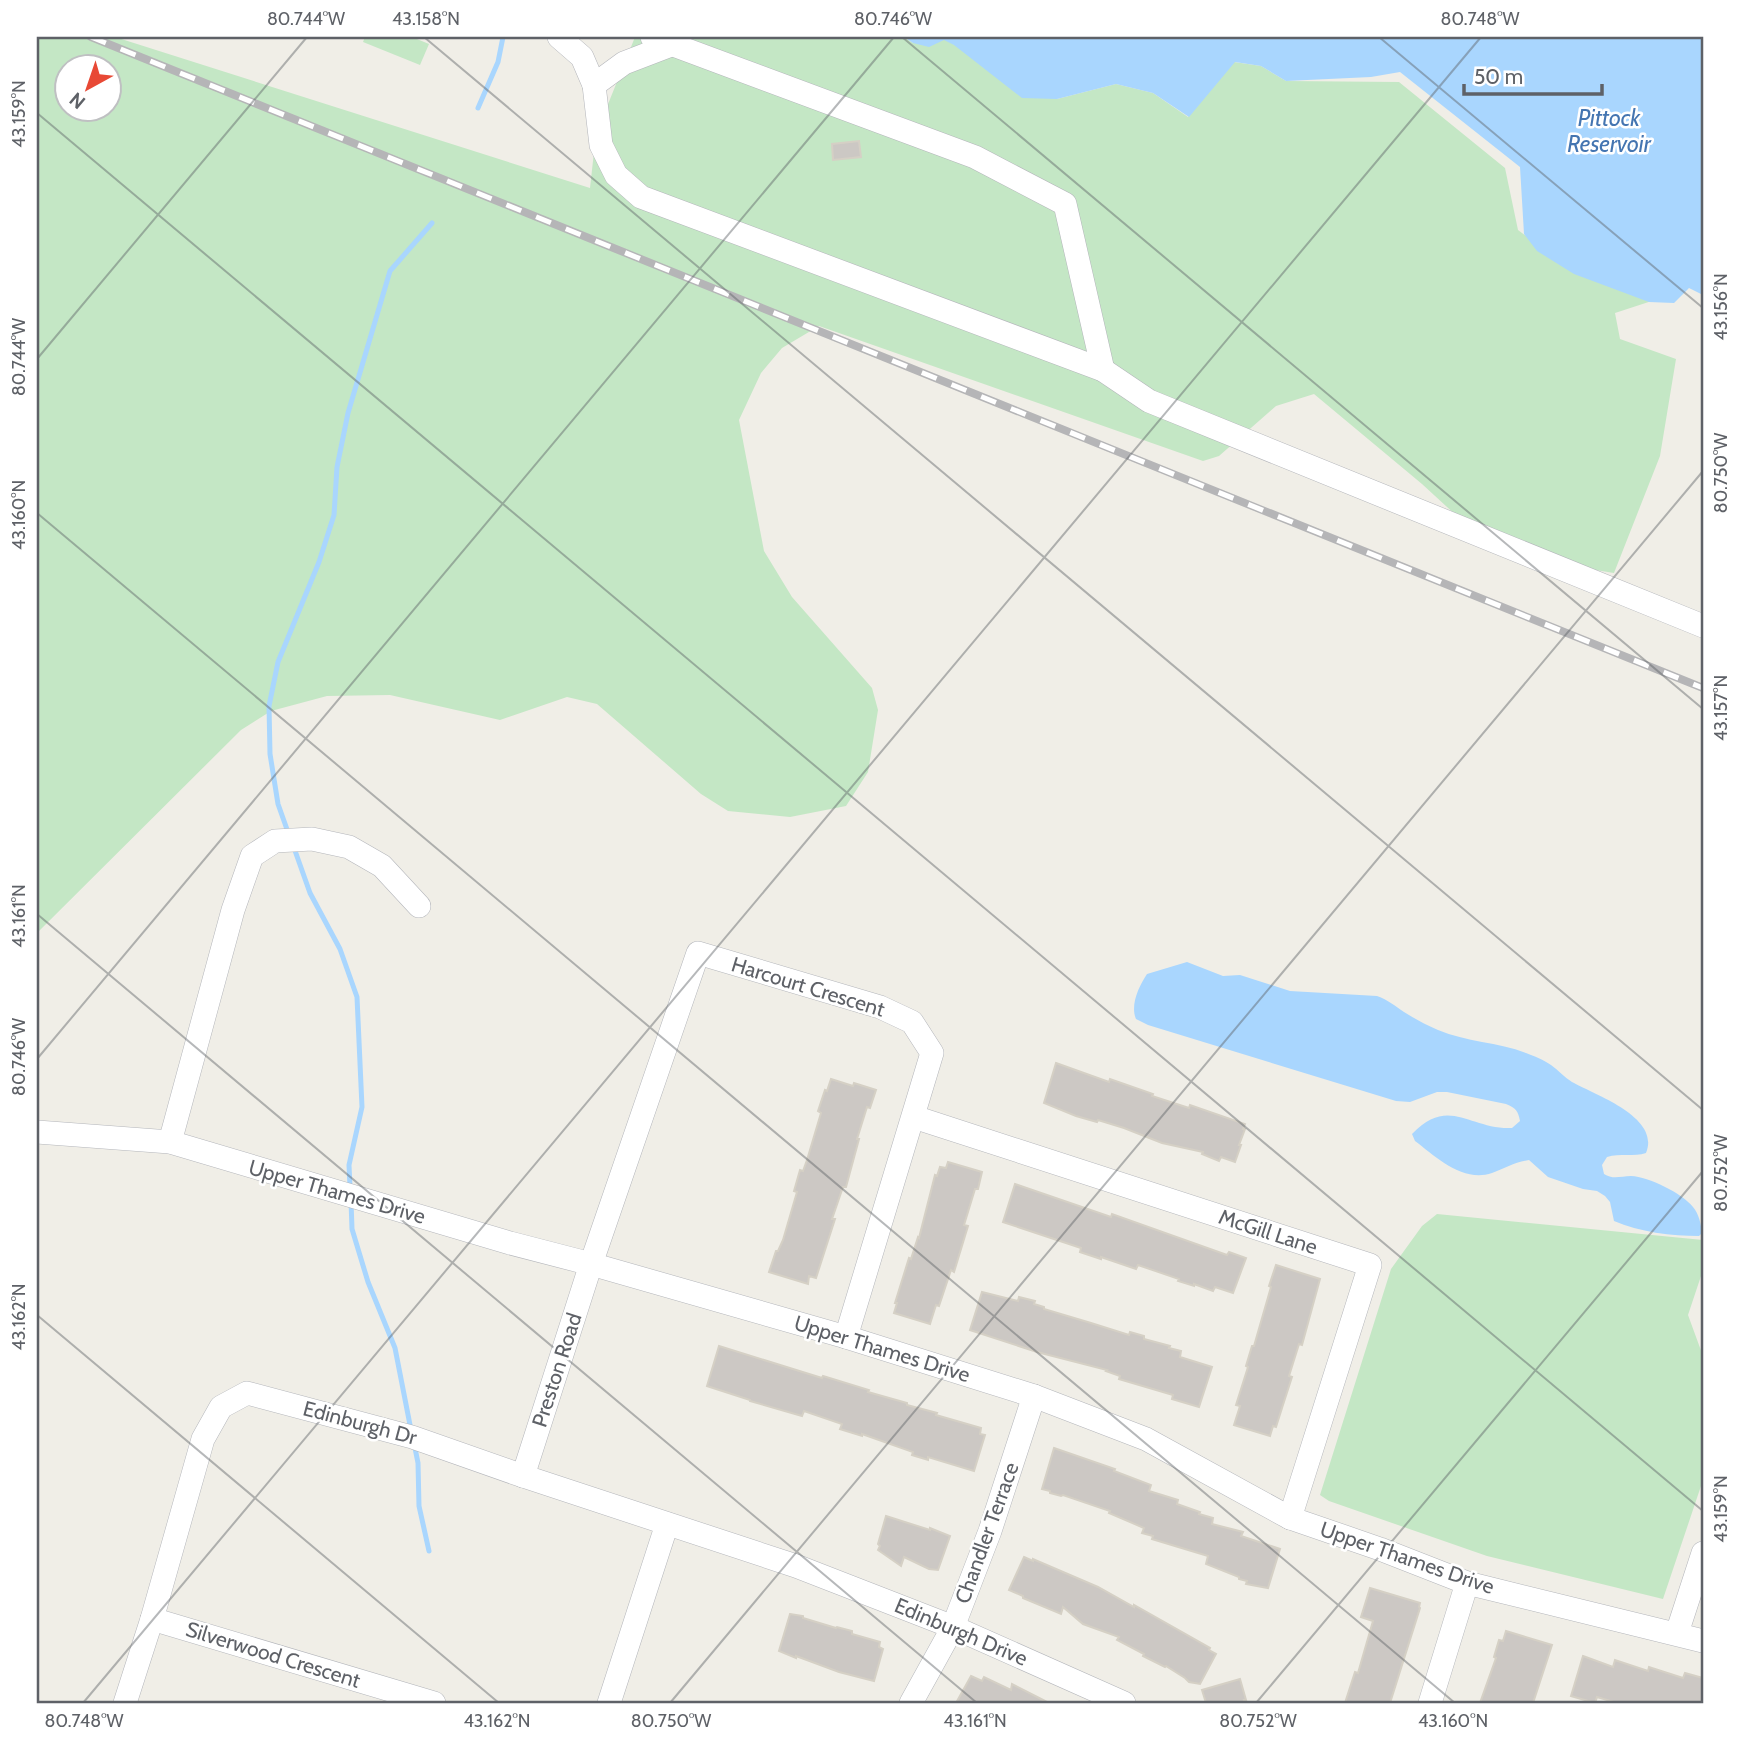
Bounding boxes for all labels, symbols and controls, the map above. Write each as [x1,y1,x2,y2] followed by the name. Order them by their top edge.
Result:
[267,8,345,30] text: 80.744°W
[392,8,460,30] text: 43.158°N
[854,8,932,30] text: 80.746°W
[1441,8,1519,30] text: 80.748°W
[52,52,122,122] north arrow
[1464,52,1602,96] scale bar
[1474,64,1523,89] text: 50 m
[8,80,30,148] text: 43.159°N
[65,88,90,114] text: N
[1567,104,1652,158] water label: Pittock Reservoir
[1710,273,1732,341] text: 43.156°N
[8,318,30,396] text: 80.744°W
[1710,433,1732,513] text: 80.750°W
[8,480,30,550] text: 43.160°N
[1710,675,1732,741] text: 43.157°N
[8,884,30,948] text: 43.161°N
[729,951,888,1022] street label: Harcourt Crescent
[8,1018,30,1096] text: 80.746°W
[1710,1134,1732,1212] text: 80.752°W
[246,1154,429,1229] street label: Upper Thames Drive
[1216,1204,1321,1259] street label: McGill Lane
[8,1283,30,1351] text: 43.162°N
[526,1310,587,1430] street label: Preston Road
[791,1310,973,1387] street label: Upper Thames Drive
[301,1395,420,1450] street label: Edinburgh Dr
[949,1459,1024,1607] street label: Chandler Terrace
[1710,1475,1732,1543] text: 43.159°N
[1317,1516,1498,1599] street label: Upper Thames Drive
[891,1592,1032,1671] street label: Edinburgh Drive
[183,1616,363,1693] street label: Silverwood Crescent
[45,1710,123,1732] text: 80.748°W
[463,1710,531,1732] text: 43.162°N
[631,1710,711,1732] text: 80.750°W
[943,1710,1007,1732] text: 43.161°N
[1219,1710,1297,1732] text: 80.752°W
[1418,1710,1488,1732] text: 43.160°N

